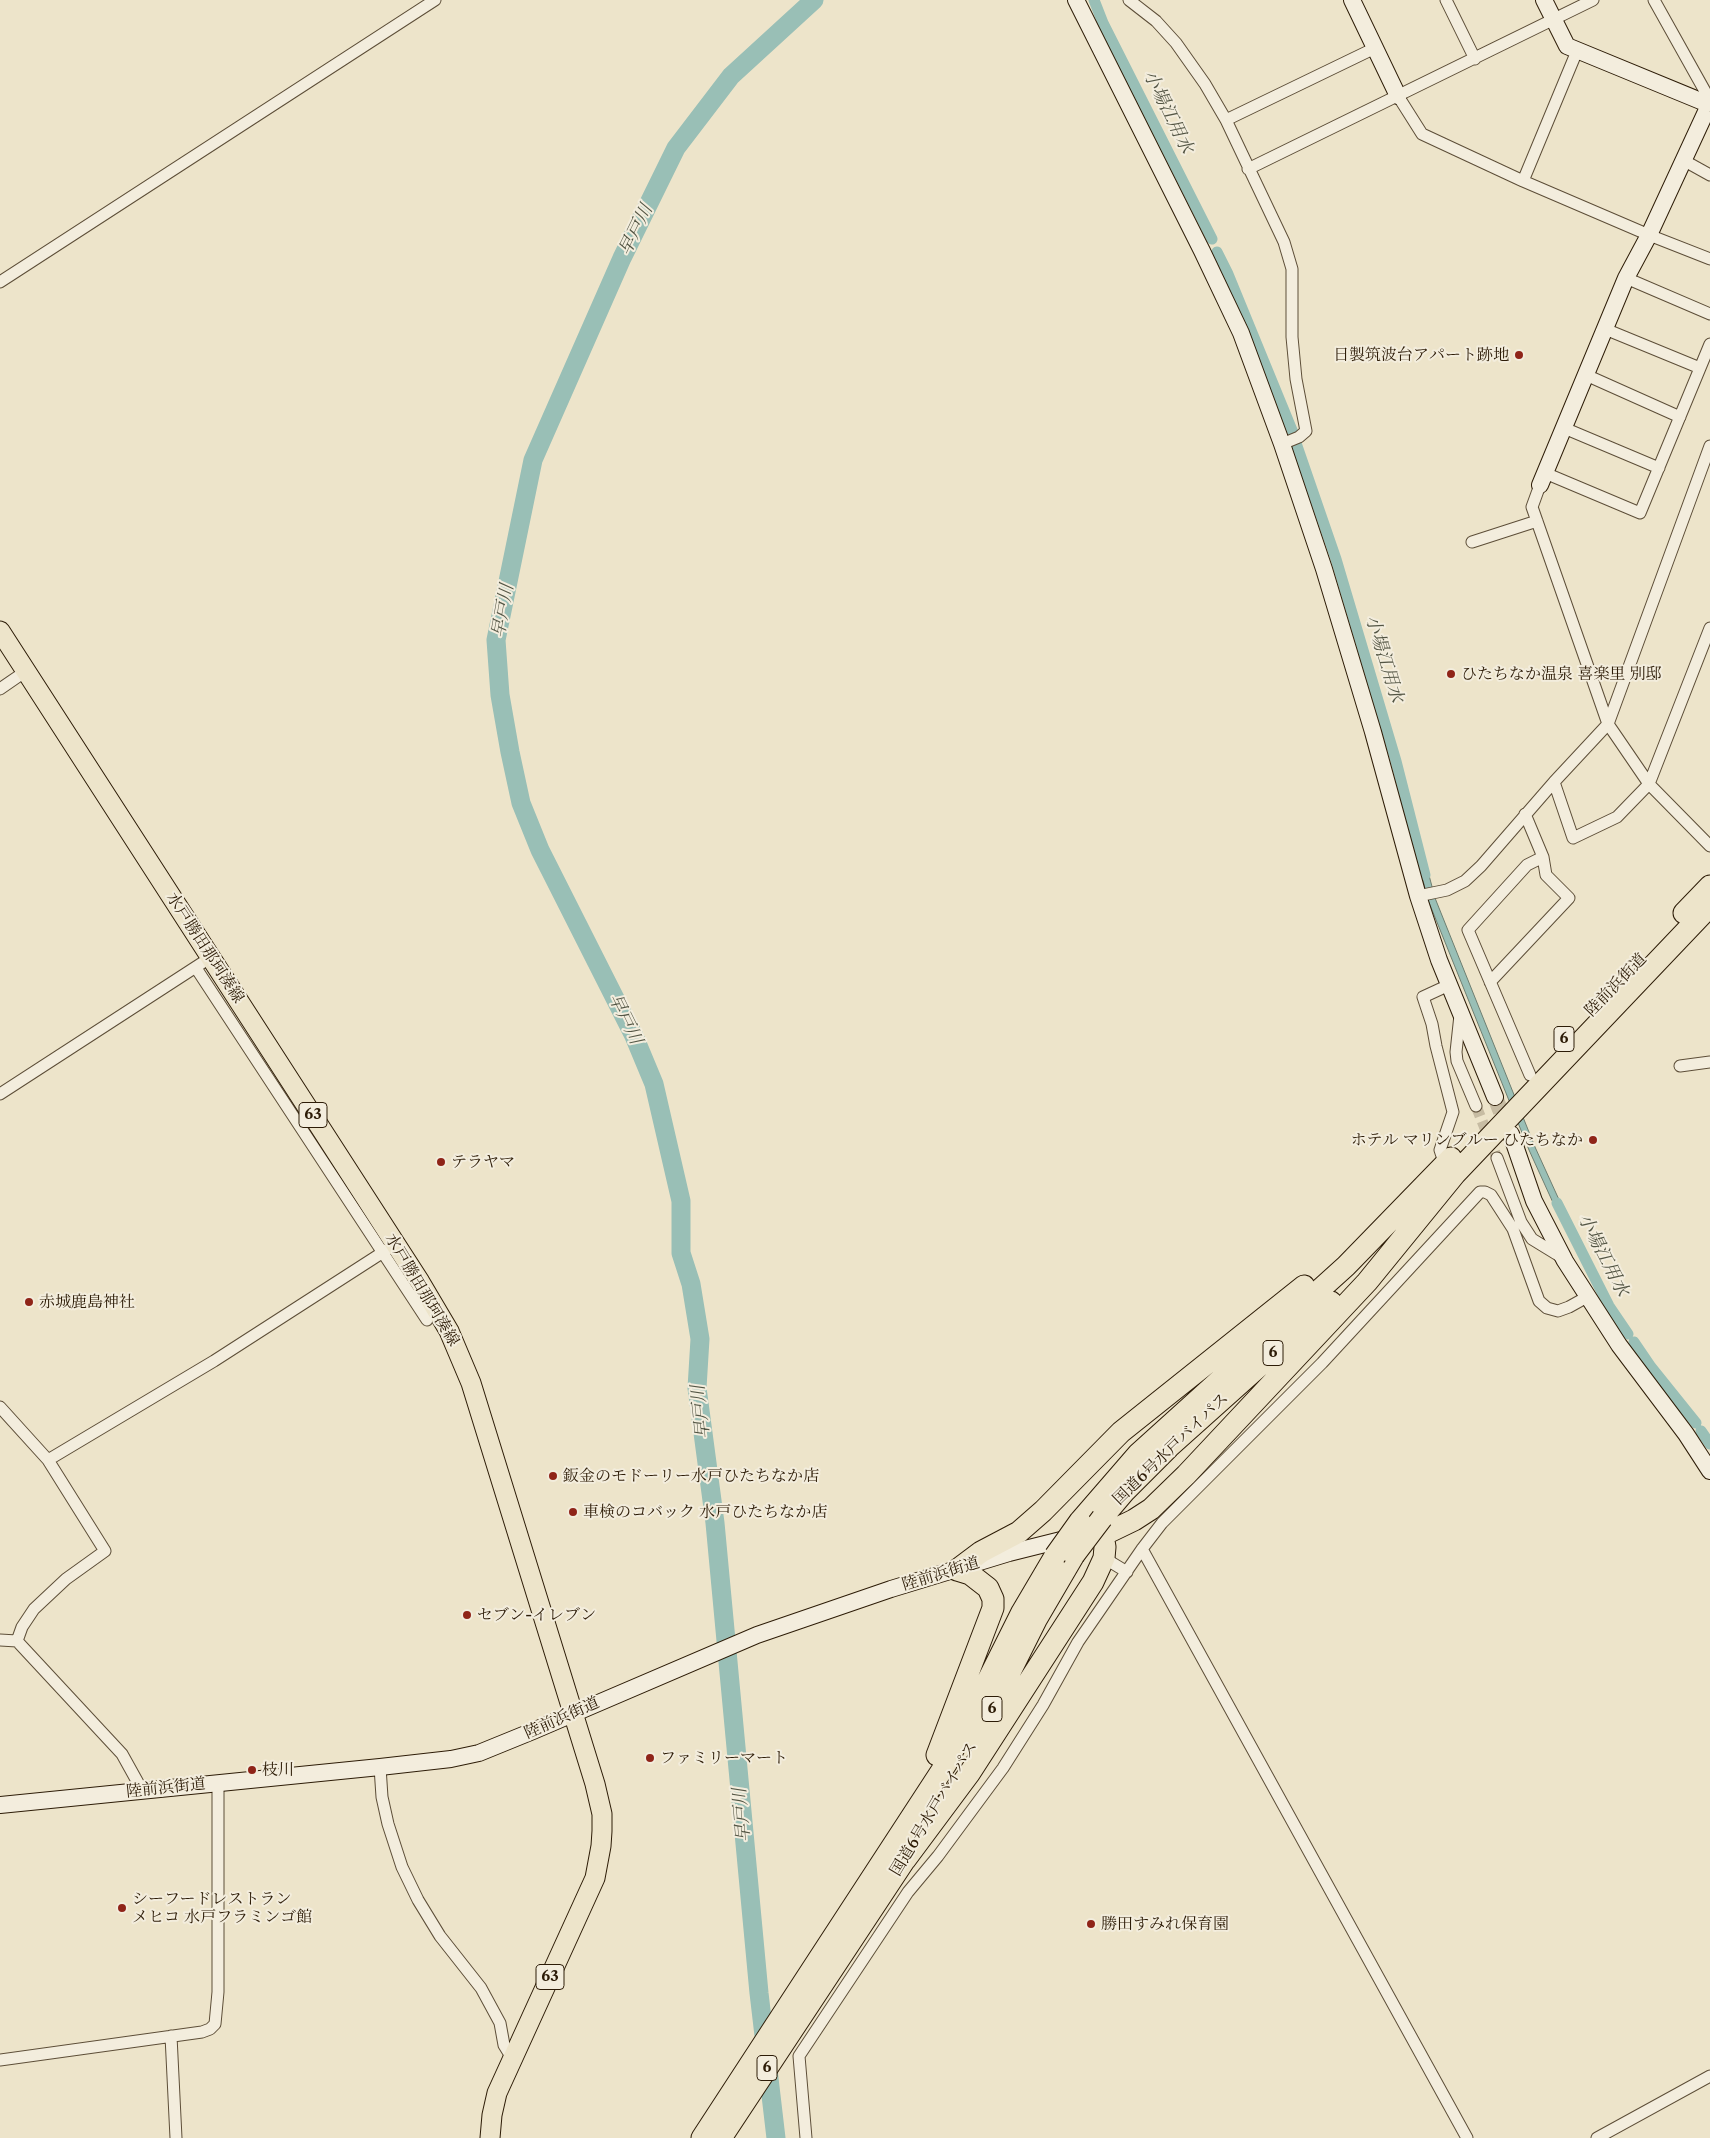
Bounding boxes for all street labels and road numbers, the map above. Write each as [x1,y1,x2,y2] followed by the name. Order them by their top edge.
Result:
[162,889,248,1007] street label: 水戸勝田那珂湊線
[1581,950,1651,1020] street label: 陸前浜街道
[1554,1026,1574,1052] road number: 6
[299,1102,327,1128] road number: 63
[381,1230,463,1350] street label: 水戸勝田那珂湊線
[1263,1340,1283,1366] road number: 6
[1109,1389,1233,1509] street label: 国道6号水戸バイパス
[900,1553,982,1595] street label: 陸前浜街道
[522,1693,602,1743] street label: 陸前浜街道
[982,1696,1002,1722] road number: 6
[886,1738,982,1880] street label: 国道6号水戸バイパス
[125,1774,207,1802] street label: 陸前浜街道
[536,1964,564,1990] road number: 63
[757,2056,777,2080] road number: 6

